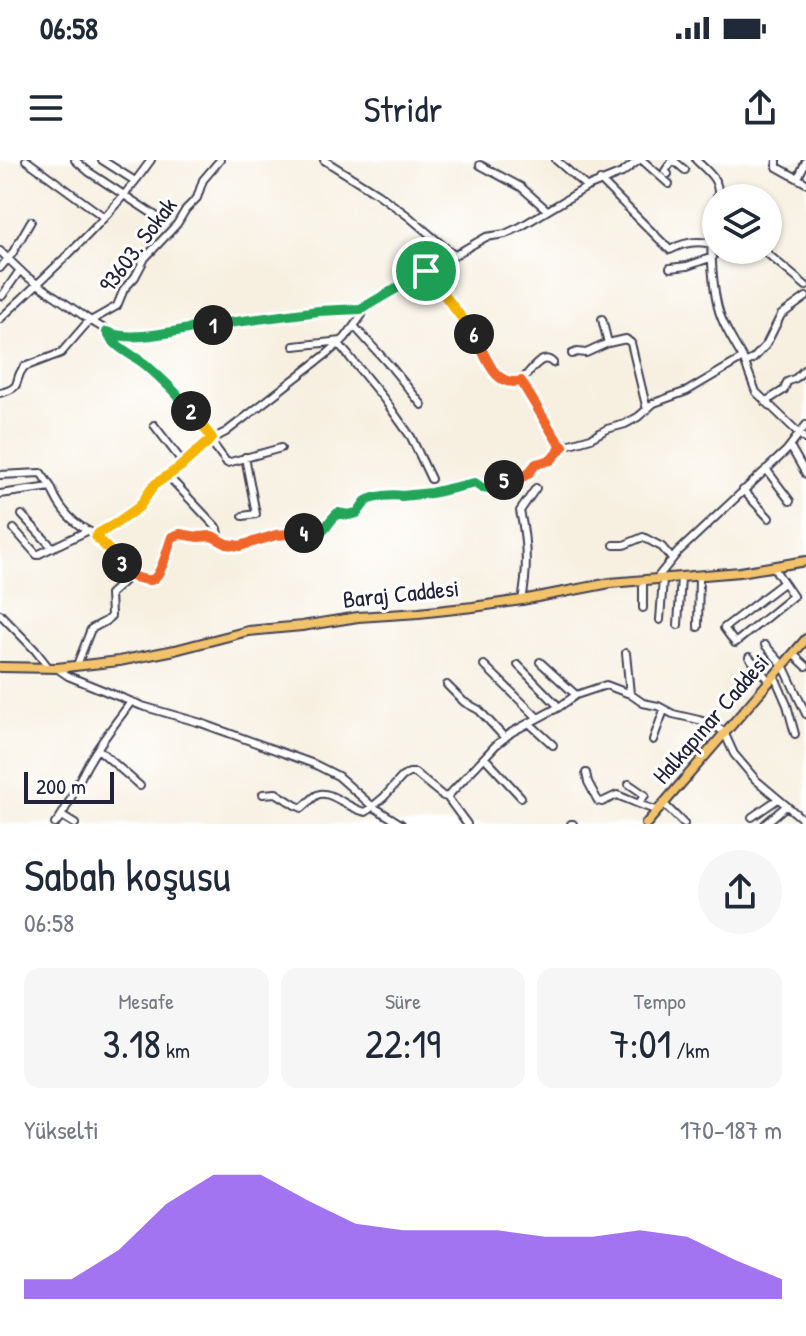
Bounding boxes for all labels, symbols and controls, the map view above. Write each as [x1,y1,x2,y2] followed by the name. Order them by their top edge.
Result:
[40,8,98,48] text: 06:58
[364,84,442,133] text: Stridr
[24,86,68,130] icon: menu
[738,86,782,130] icon: share
[702,184,782,264] map controls
[702,184,782,264] button: layers
[91,190,183,298] street label: 93603. Sokak
[392,237,460,305] pin
[404,249,448,293] icon: arrive
[193,305,233,345] pin: 1
[209,310,217,340] text: 1
[454,314,494,354] pin: 6
[470,319,478,349] text: 6
[171,391,211,431] pin: 2
[186,396,196,426] text: 2
[484,460,524,500] pin: 5
[499,465,509,495] text: 5
[284,513,324,553] pin: 4
[300,518,308,548] text: 4
[102,543,142,583] pin: 3
[117,548,127,578] text: 3
[341,571,461,615] street label: Baraj Caddesi
[645,647,776,790] street label: Halkapınar Caddesi
[24,768,114,804] scale bar
[36,771,86,801] text: 200 m
[24,845,231,905] text: Sabah koşusu
[698,850,782,934] button: share
[24,905,74,940] text: 06:58
[119,986,174,1016] text: Mesafe
[385,986,421,1016] text: Süre
[634,986,686,1016] text: Tempo
[103,1016,161,1070] text: 3.18
[365,1016,441,1070] text: 22:19
[610,1016,671,1070] text: 7:01
[161,1035,190,1065] text: km
[671,1035,710,1065] text: /km
[24,1112,99,1147] text: Yükselti
[680,1112,782,1147] text: 170–187 m

